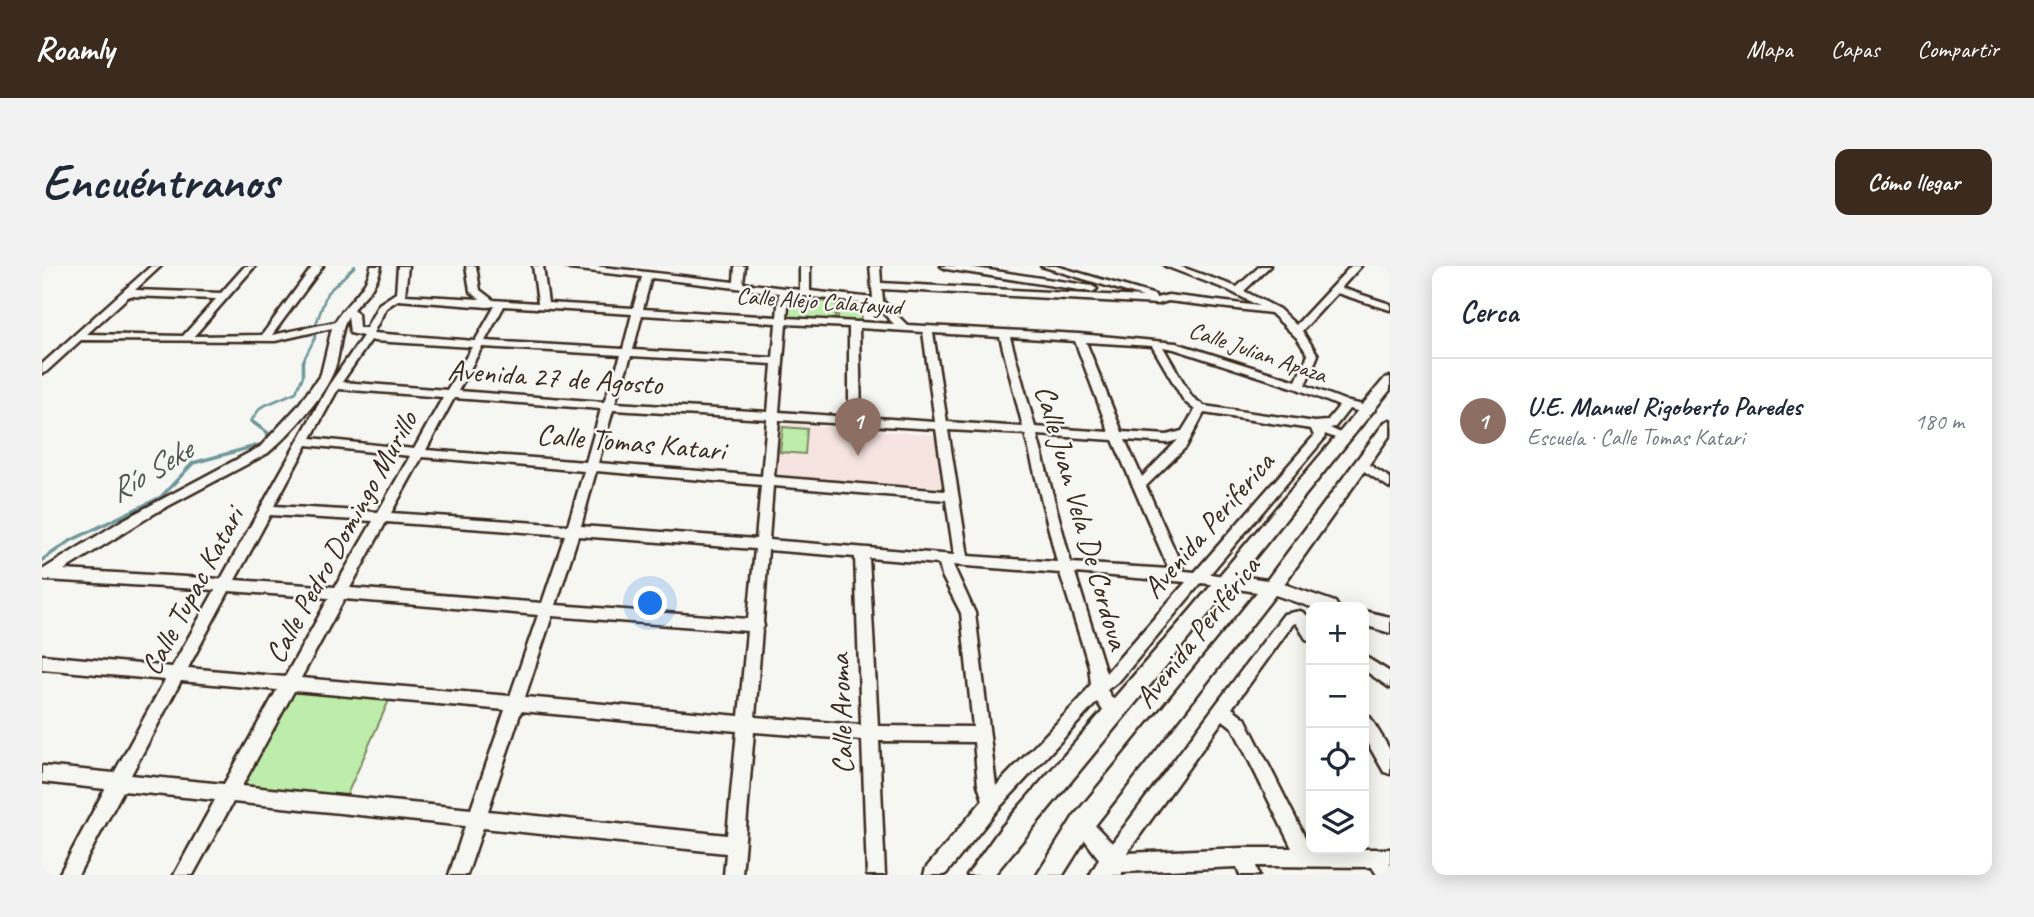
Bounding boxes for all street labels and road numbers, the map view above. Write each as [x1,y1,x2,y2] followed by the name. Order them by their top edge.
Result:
[735,280,906,322] street label: Calle Alejo Calatayud
[1185,314,1332,390] street label: Calle Julian Apaza
[446,351,665,404] street label: Avenida 27 de Agosto
[1026,380,1138,655] street label: Calle Juan Vela De Cordova
[256,403,427,669] street label: Calle Pedro Domingo Murillo
[535,415,730,469] street label: Calle Tomas Katari
[1134,442,1283,606] street label: Avenida Periferica
[132,498,254,681] street label: Calle Tupac Katari
[1126,547,1269,715] street label: Avenida Periférica
[820,651,862,775] street label: Calle Aroma

